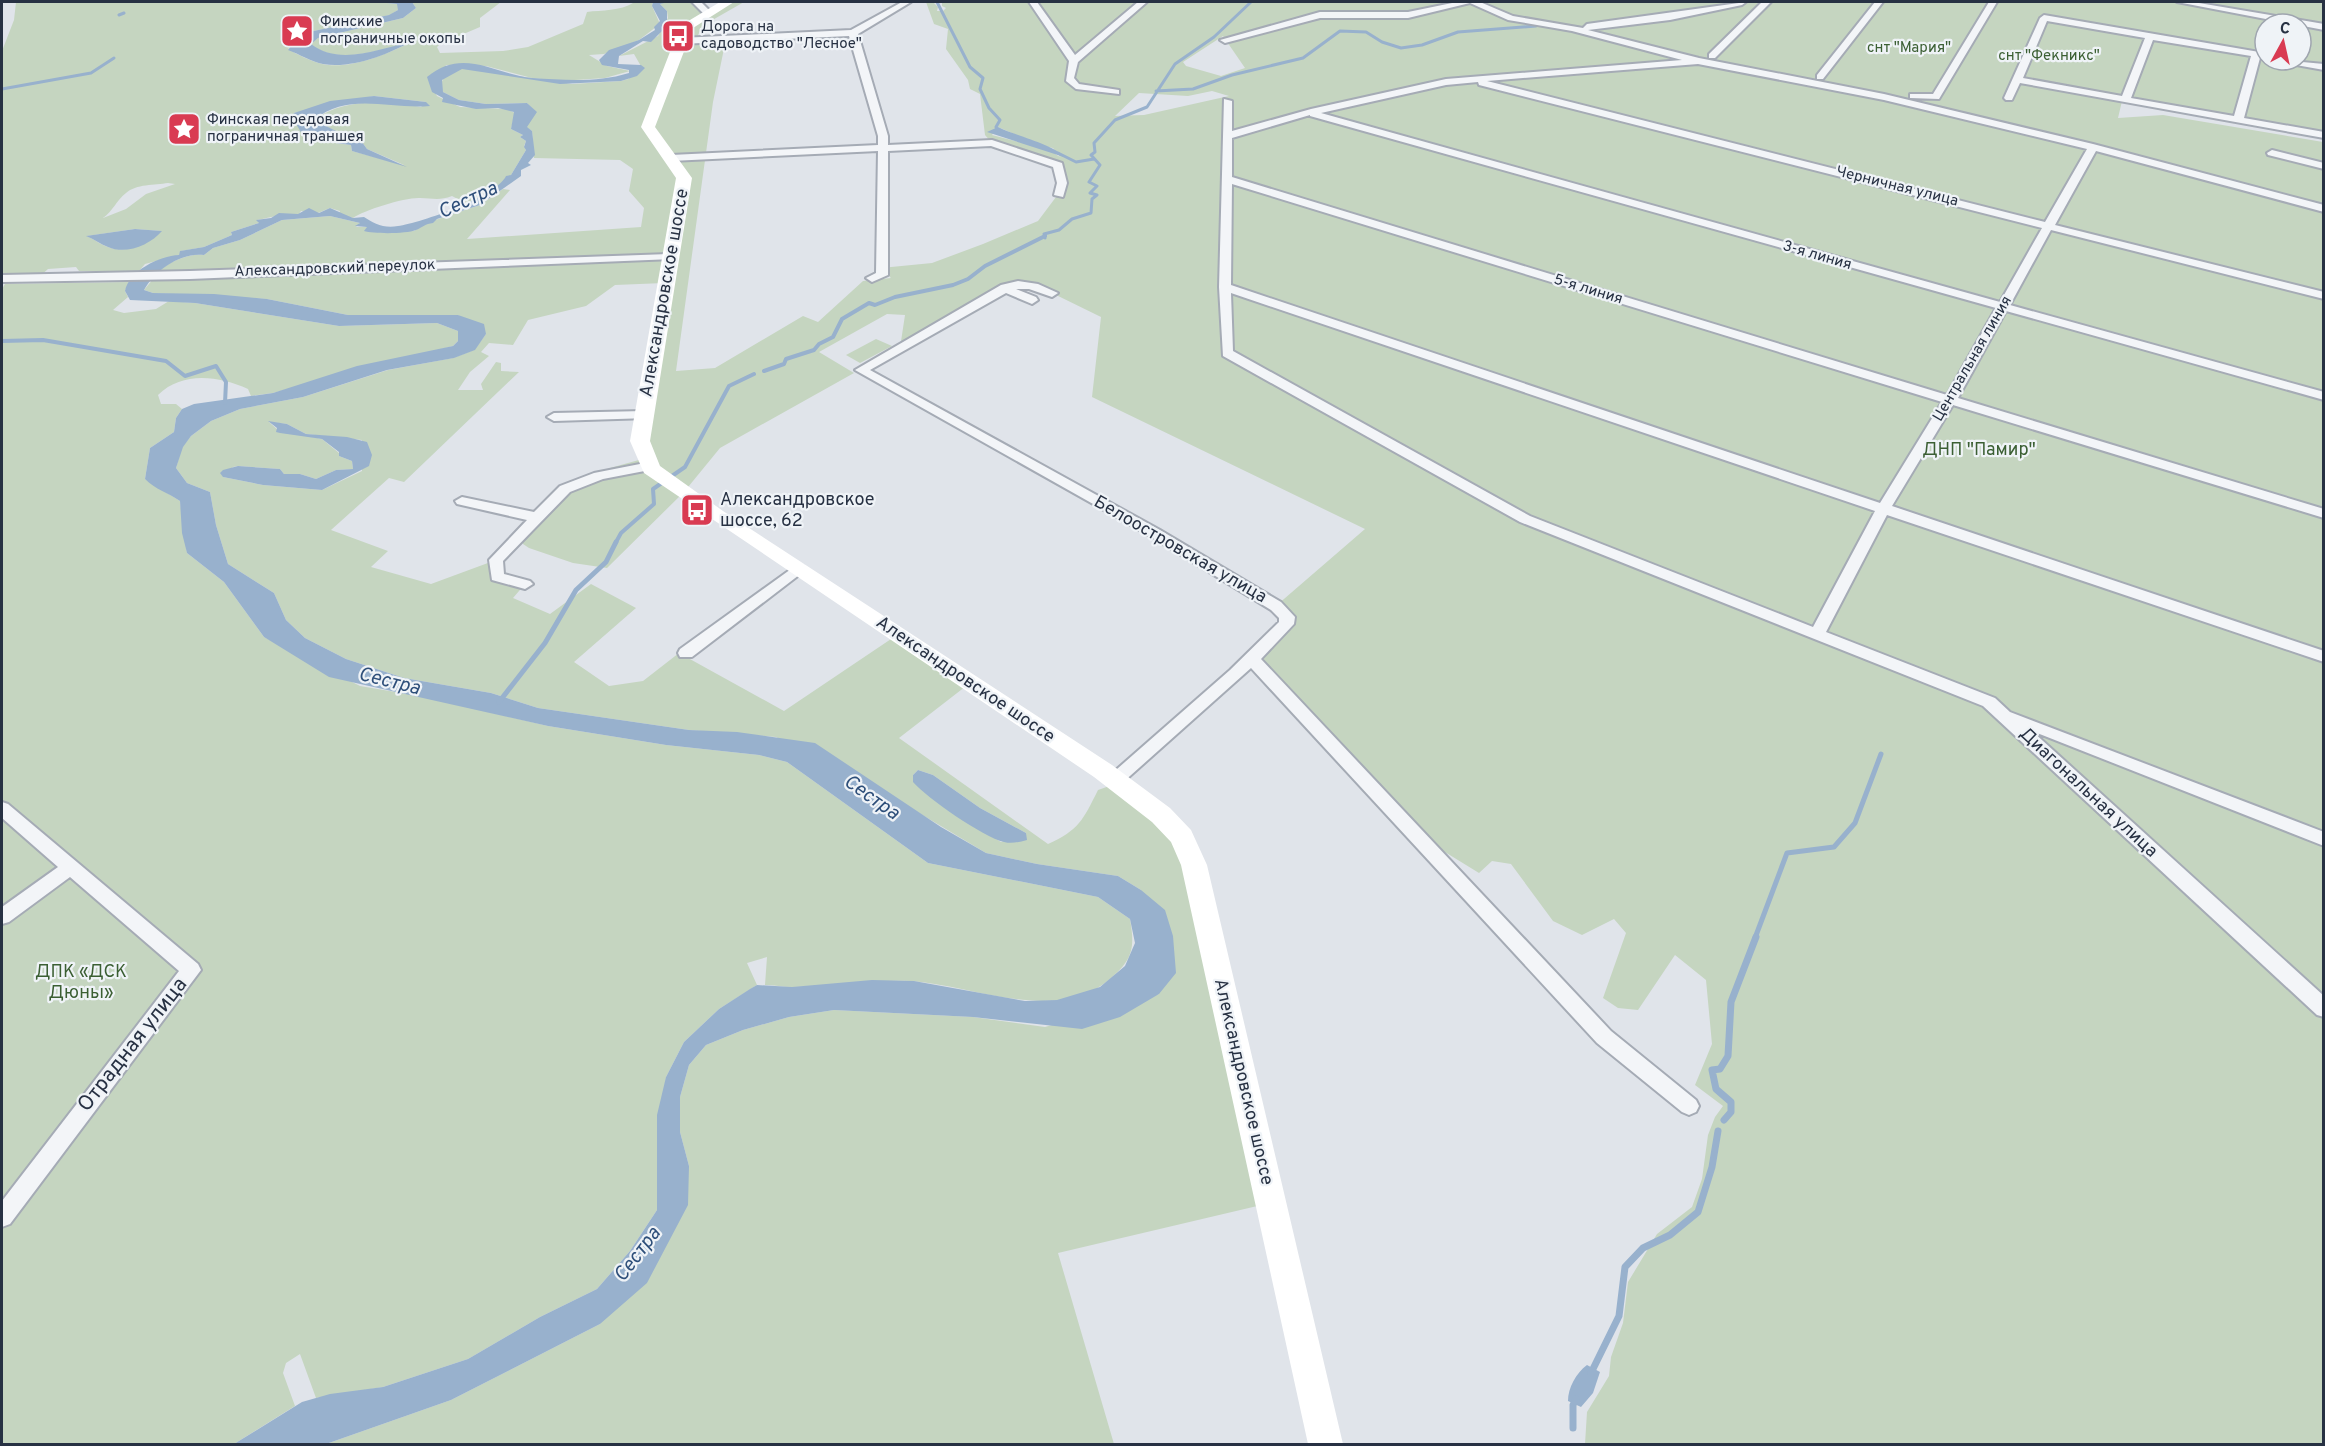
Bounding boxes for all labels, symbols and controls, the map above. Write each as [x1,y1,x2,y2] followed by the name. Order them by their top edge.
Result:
[2253,12,2313,72] north arrow
[279,13,315,49] place icon: Финские пограничные окопы
[320,13,465,49] place label: Финские пограничные окопы
[660,18,696,54] bus stop icon: Дорога на садоводство "Лесное"
[701,18,862,54] place label: Дорога на садоводство "Лесное"
[2278,19,2291,40] text: С
[1867,39,1951,58] park label: снт "Мария"
[1998,47,2100,66] park label: снт "Фекникс"
[166,111,202,147] place icon: Финская передовая пограничная траншея
[207,111,364,147] place label: Финская передовая пограничная траншея
[1834,163,1960,211] street label: Черничная улица
[434,176,503,226] water label: Сестра
[635,187,695,399] street label: Александровское шоссе
[1780,237,1854,275] street label: 3-я линия
[234,256,436,282] street label: Александровский переулок
[1551,270,1625,310] street label: 5-я линия
[1929,293,2017,425] street label: Центральная линия
[1922,439,2036,462] park label: ДНП "Памир"
[720,489,874,533] place label: Александровское шоссе, 62
[1089,491,1271,609] street label: Белоостровская улица
[679,492,715,528] bus stop icon: Александровское шоссе, 62
[871,611,1059,749] street label: Александровское шоссе
[355,662,423,702] water label: Сестра
[2014,723,2162,863] street label: Диагональная улица
[838,769,905,827] water label: Сестра
[35,961,127,1005] park label: ДПК «ДСК Дюны»
[72,972,194,1118] street label: Отрадная улица
[1208,976,1278,1188] street label: Александровское шоссе
[609,1222,668,1288] water label: Сестра

